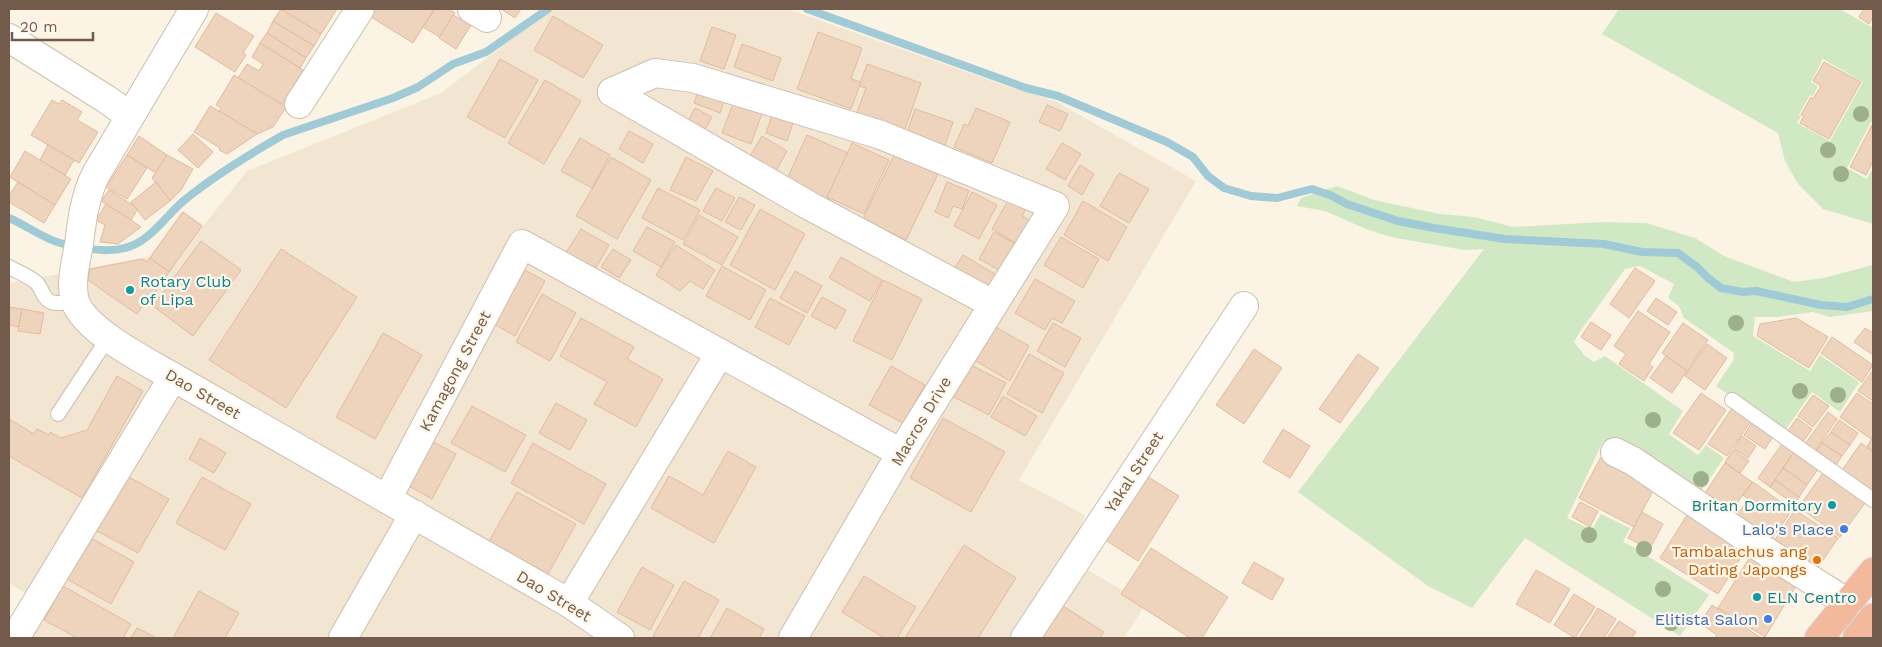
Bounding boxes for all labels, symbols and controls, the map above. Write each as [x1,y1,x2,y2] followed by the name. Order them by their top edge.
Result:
[12,10,94,42] scale bar
[20,18,58,36] text: 20 m
[140,272,231,309] place label: Rotary Club of Lipa
[124,284,136,296] marker: Rotary Club of Lipa
[415,307,495,435] street label: Kamagong Street
[162,365,244,423] street label: Dao Street
[887,373,955,469] street label: Macros Drive
[1101,428,1167,516] street label: Yakal Street
[1691,496,1823,515] place label: Britan Dormitory
[1826,499,1838,511] marker: Britan Dormitory
[1742,520,1834,539] place label: Lalo's Place
[1838,523,1850,535] marker: Lalo's Place
[1672,542,1807,579] place label: Tambalachus ang Dating Japongs
[1811,554,1823,566] marker: Tambalachus ang Dating Japongs
[513,566,595,626] street label: Dao Street
[1767,588,1857,607] place label: ELN Centro
[1751,591,1763,603] marker: ELN Centro
[1655,610,1758,629] place label: Elitista Salon
[1762,613,1774,625] marker: Elitista Salon

